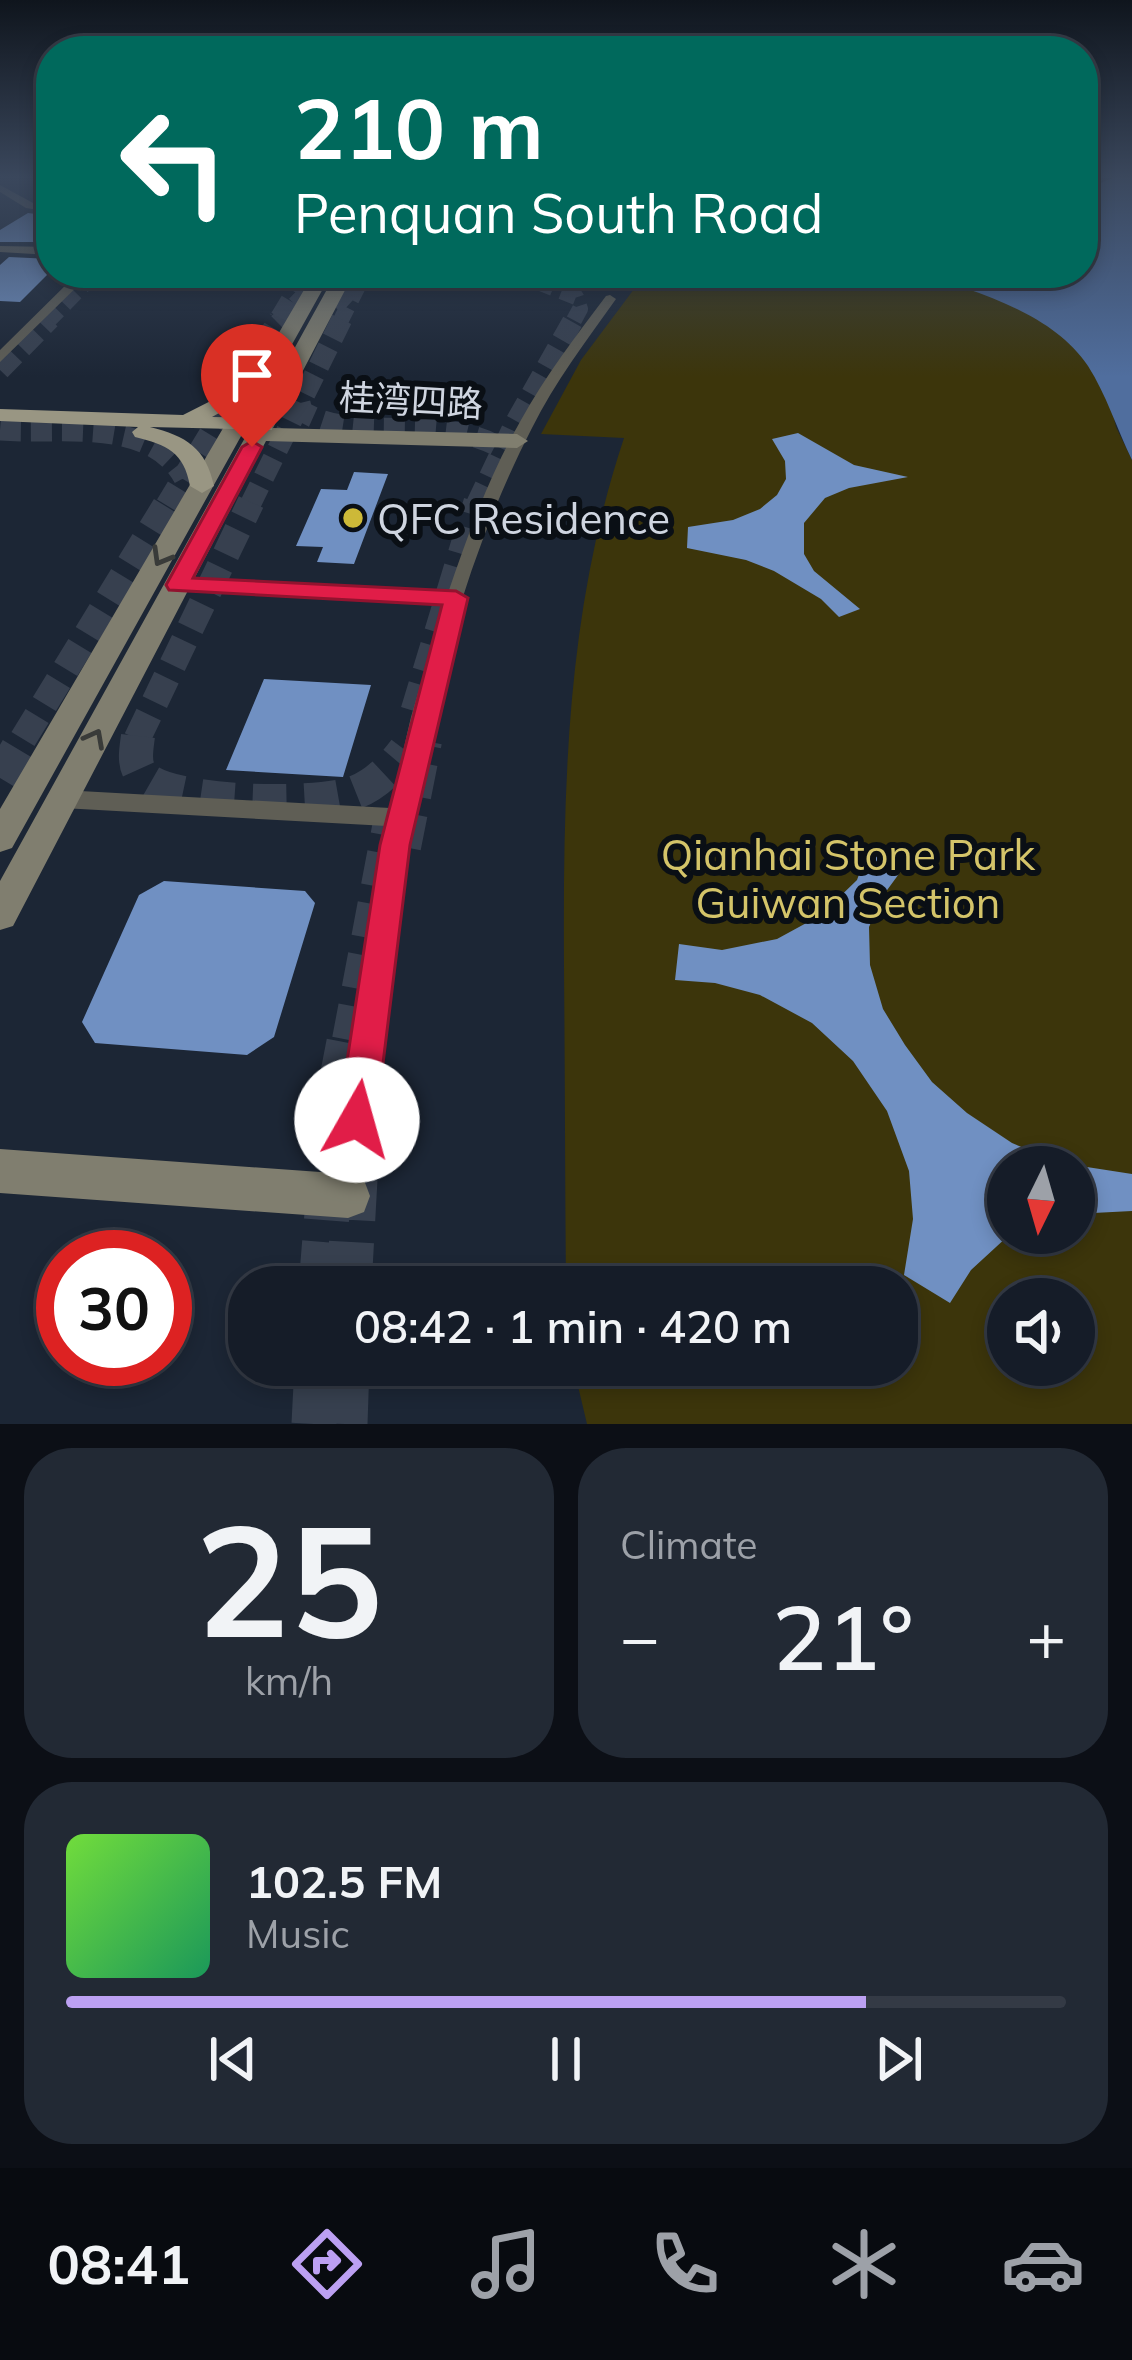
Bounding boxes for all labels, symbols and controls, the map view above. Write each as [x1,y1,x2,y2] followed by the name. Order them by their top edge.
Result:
[294,75,544,180] text: 210 m
[96,84,252,240] icon: left
[294,179,823,247] text: Penquan South Road
[201,324,303,447] pin
[219,342,285,408] icon: arrive
[338,374,484,426] street label: 桂湾四路
[377,492,670,545] place label: QFC Residence
[340,505,366,531] marker: QFC Residence
[153,544,176,566] one-way arrow
[81,730,104,751] one-way arrow
[661,828,1036,929] park label: Qianhai Stone Park Guiwan Section
[294,1057,420,1183] position arrow
[987,1146,1095,1254] north arrow
[987,1146,1095,1386] map controls
[36,1230,192,1386] speed limit sign: 30
[987,1278,1095,1386] button: sound
[354,1298,792,1354] text: 08:42 · 1 min · 420 m
[195,1480,383,1676] text: 25
[620,1520,758,1569] text: Climate
[772,1580,914,1693] text: 21°
[620,1595,660,1678] text: −
[1026,1595,1066,1678] text: +
[245,1656,333,1705] text: km/h
[246,1853,442,1909] text: 102.5 FM
[246,1909,350,1958] text: Music
[200,2026,266,2092] icon: previous
[533,2026,599,2092] icon: pause
[866,2026,932,2092] icon: next
[285,2222,369,2306] icon: directions
[464,2222,548,2306] icon: music
[643,2222,727,2306] icon: phone
[822,2222,906,2306] icon: climate
[1001,2222,1085,2306] icon: car
[47,2230,190,2298] text: 08:41

